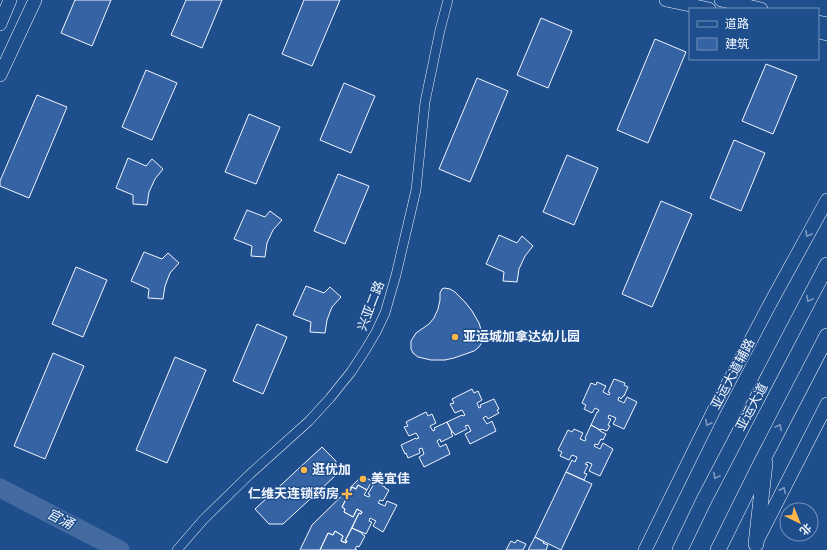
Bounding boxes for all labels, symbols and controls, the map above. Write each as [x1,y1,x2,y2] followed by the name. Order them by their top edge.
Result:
[689,8,819,60] legend
[725,17,749,32] text: 道路
[725,37,749,52] text: 建筑
[806,230,813,237] one-way arrow
[354,279,388,333] street label: 兴亚二路
[806,295,813,303] one-way arrow
[463,329,580,345] place label: 亚运城加拿达幼儿园
[450,332,460,342] marker: 亚运城加拿达幼儿园
[708,336,758,412] street label: 亚运大道辅路
[733,380,771,434] street label: 亚运大道
[705,419,713,426] one-way arrow
[775,424,782,432] one-way arrow
[312,462,351,478] place label: 逛优加
[299,465,309,475] marker: 逛优加
[371,471,410,487] place label: 美宜佳
[713,472,721,480] one-way arrow
[358,474,368,484] marker: 美宜佳
[248,486,339,502] place label: 仁维天连锁药房
[778,487,786,494] one-way arrow
[342,489,352,499] marker: 仁维天连锁药房
[779,502,819,542] north arrow
[44,505,78,534] water label: 官涌
[797,520,814,537] text: 北

